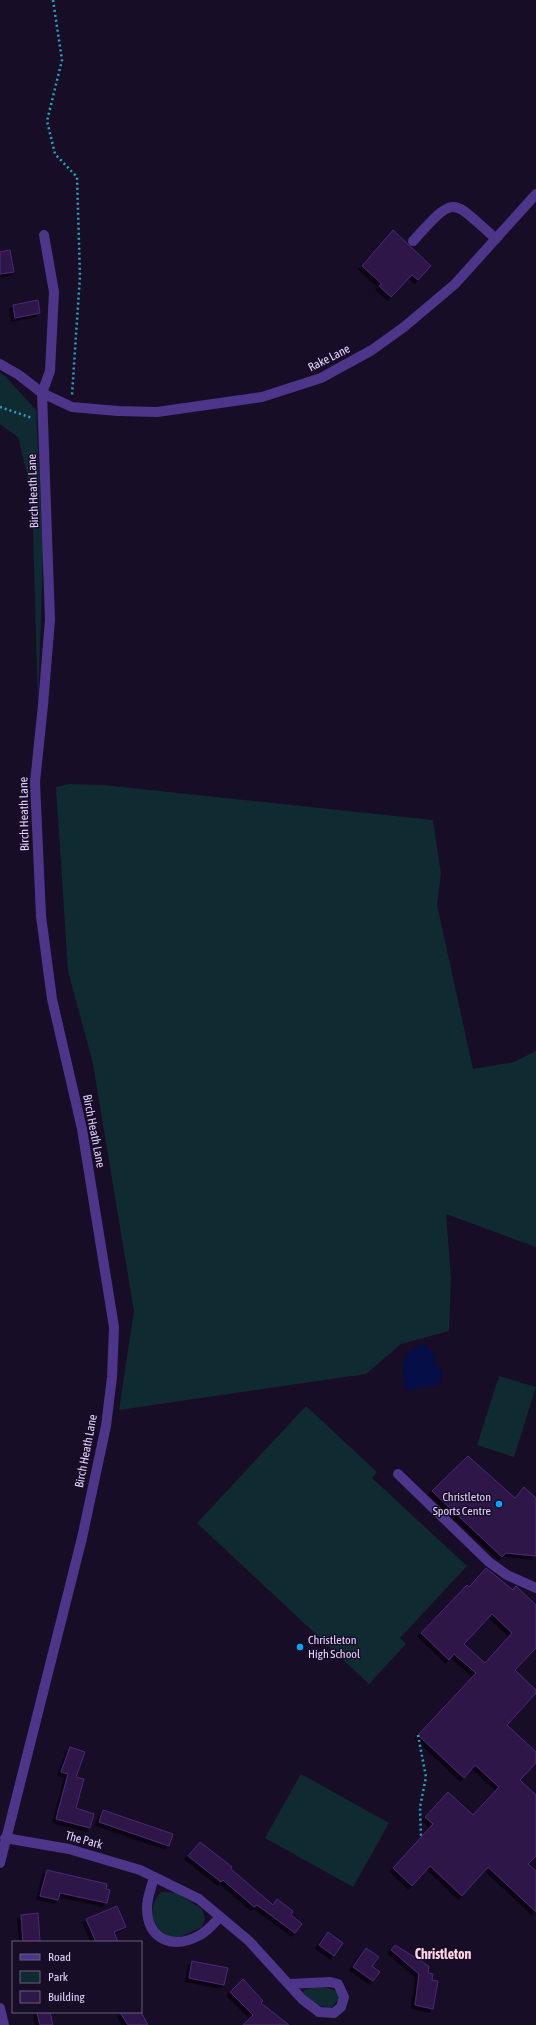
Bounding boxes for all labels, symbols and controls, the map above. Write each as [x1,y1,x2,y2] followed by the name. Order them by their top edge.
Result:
[306,341,352,375] street label: Rake Lane
[25,454,41,528] street label: Birch Heath Lane
[16,777,32,851] street label: Birch Heath Lane
[80,1093,108,1169] street label: Birch Heath Lane
[72,1413,100,1489] street label: Birch Heath Lane
[433,1490,491,1518] place label: Christleton Sports Centre
[494,1499,504,1509] marker: Christleton Sports Centre
[308,1633,361,1661] place label: Christleton High School
[295,1642,305,1652] marker: Christleton High School
[64,1828,105,1852] street label: The Park
[12,1941,142,2013] legend
[415,1946,472,1962] district label: Christleton
[48,1950,71,1964] text: Road
[48,1970,69,1984] text: Park
[48,1990,86,2004] text: Building

